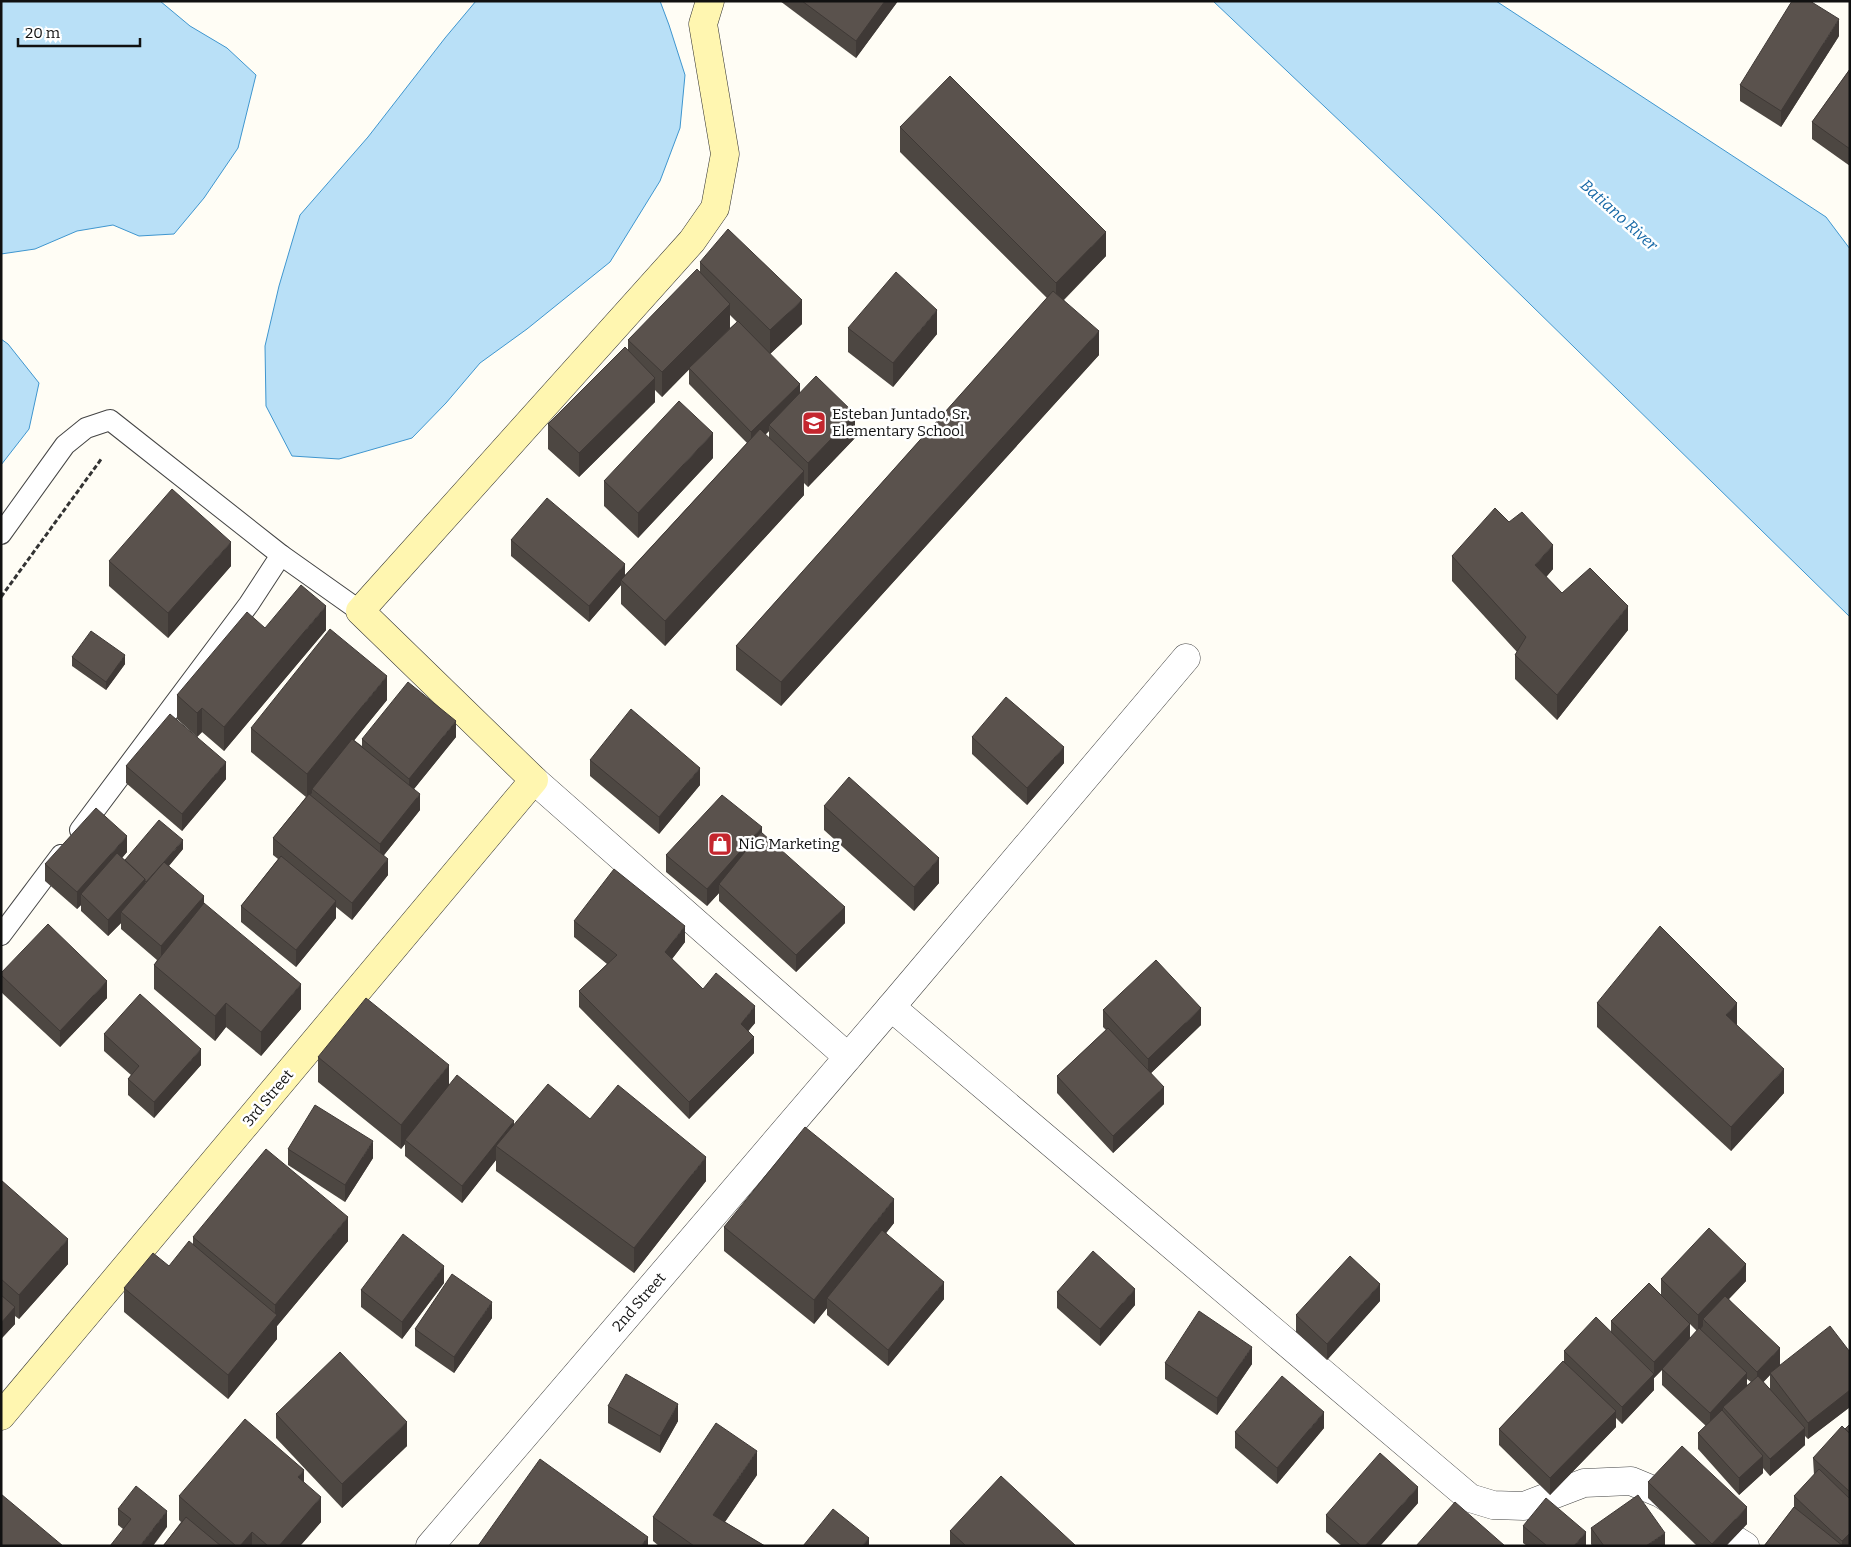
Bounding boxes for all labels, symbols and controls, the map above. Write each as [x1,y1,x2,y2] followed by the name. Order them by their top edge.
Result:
[18,15,140,47] scale bar
[25,24,61,42] text: 20 m
[1577,175,1663,256] water label: Batiano River
[832,405,969,440] place label: Esteban Juntado, Sr. Elementary School
[801,410,827,436] school or university icon: Esteban Juntado, Sr. Elementary School
[707,831,733,857] shop icon: NiG Marketing
[738,835,840,853] place label: NiG Marketing
[239,1065,297,1130] street label: 3rd Street
[609,1269,670,1335] street label: 2nd Street

